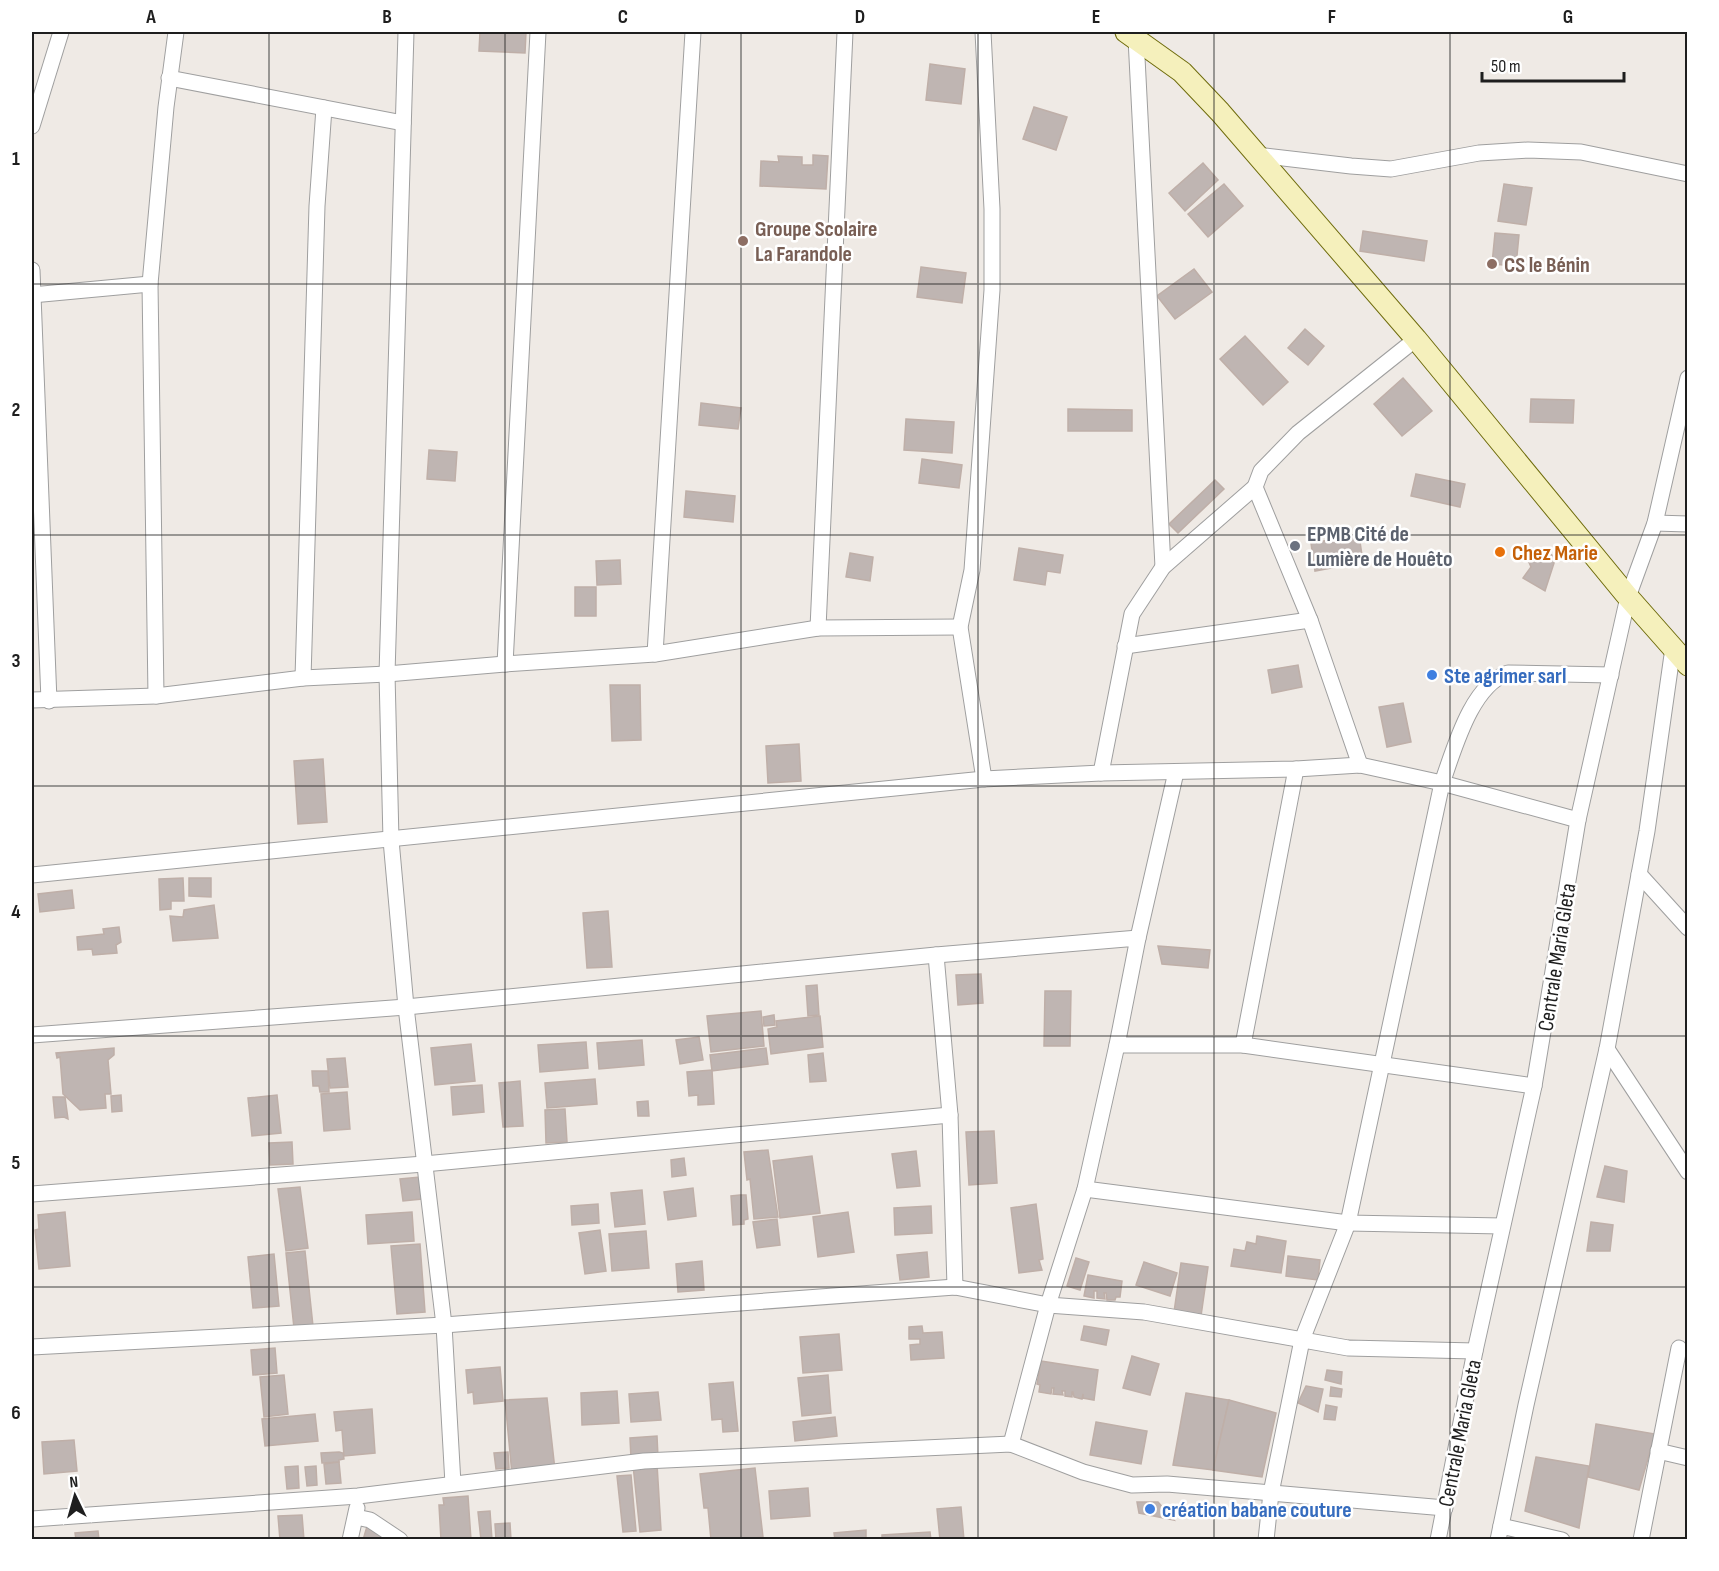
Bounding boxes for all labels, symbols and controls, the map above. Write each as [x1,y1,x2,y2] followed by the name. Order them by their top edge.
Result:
[145,5,156,29] text: A
[382,5,392,29] text: B
[618,5,628,29] text: C
[855,5,865,29] text: D
[1092,5,1100,29] text: E
[1328,5,1336,29] text: F
[1563,5,1573,29] text: G
[1482,45,1624,83] scale bar
[1491,56,1521,77] text: 50 m
[12,147,20,171] text: 1
[755,216,877,268] place label: Groupe Scolaire La Farandole
[736,234,750,248] marker: Groupe Scolaire La Farandole
[1504,252,1590,279] place label: CS le Bénin
[1485,257,1499,271] marker: CS le Bénin
[12,398,20,422] text: 2
[1307,521,1453,573] place label: EPMB Cité de Lumière de Houêto
[1288,539,1302,553] marker: EPMB Cité de Lumière de Houêto
[1512,540,1598,567] place label: Chez Marie
[1493,545,1507,559] marker: Chez Marie
[12,649,21,673] text: 3
[1444,663,1566,690] place label: Ste agrimer sarl
[1425,668,1439,682] marker: Ste agrimer sarl
[1532,881,1582,1033] street label: Centrale Maria Gleta
[11,900,21,924] text: 4
[12,1151,21,1175] text: 5
[1433,1357,1488,1509] street label: Centrale Maria Gleta
[11,1401,21,1425] text: 6
[45,1466,105,1526] north arrow
[69,1473,79,1492] text: N
[1162,1497,1352,1524] place label: création babane couture
[1143,1502,1157,1516] marker: création babane couture

